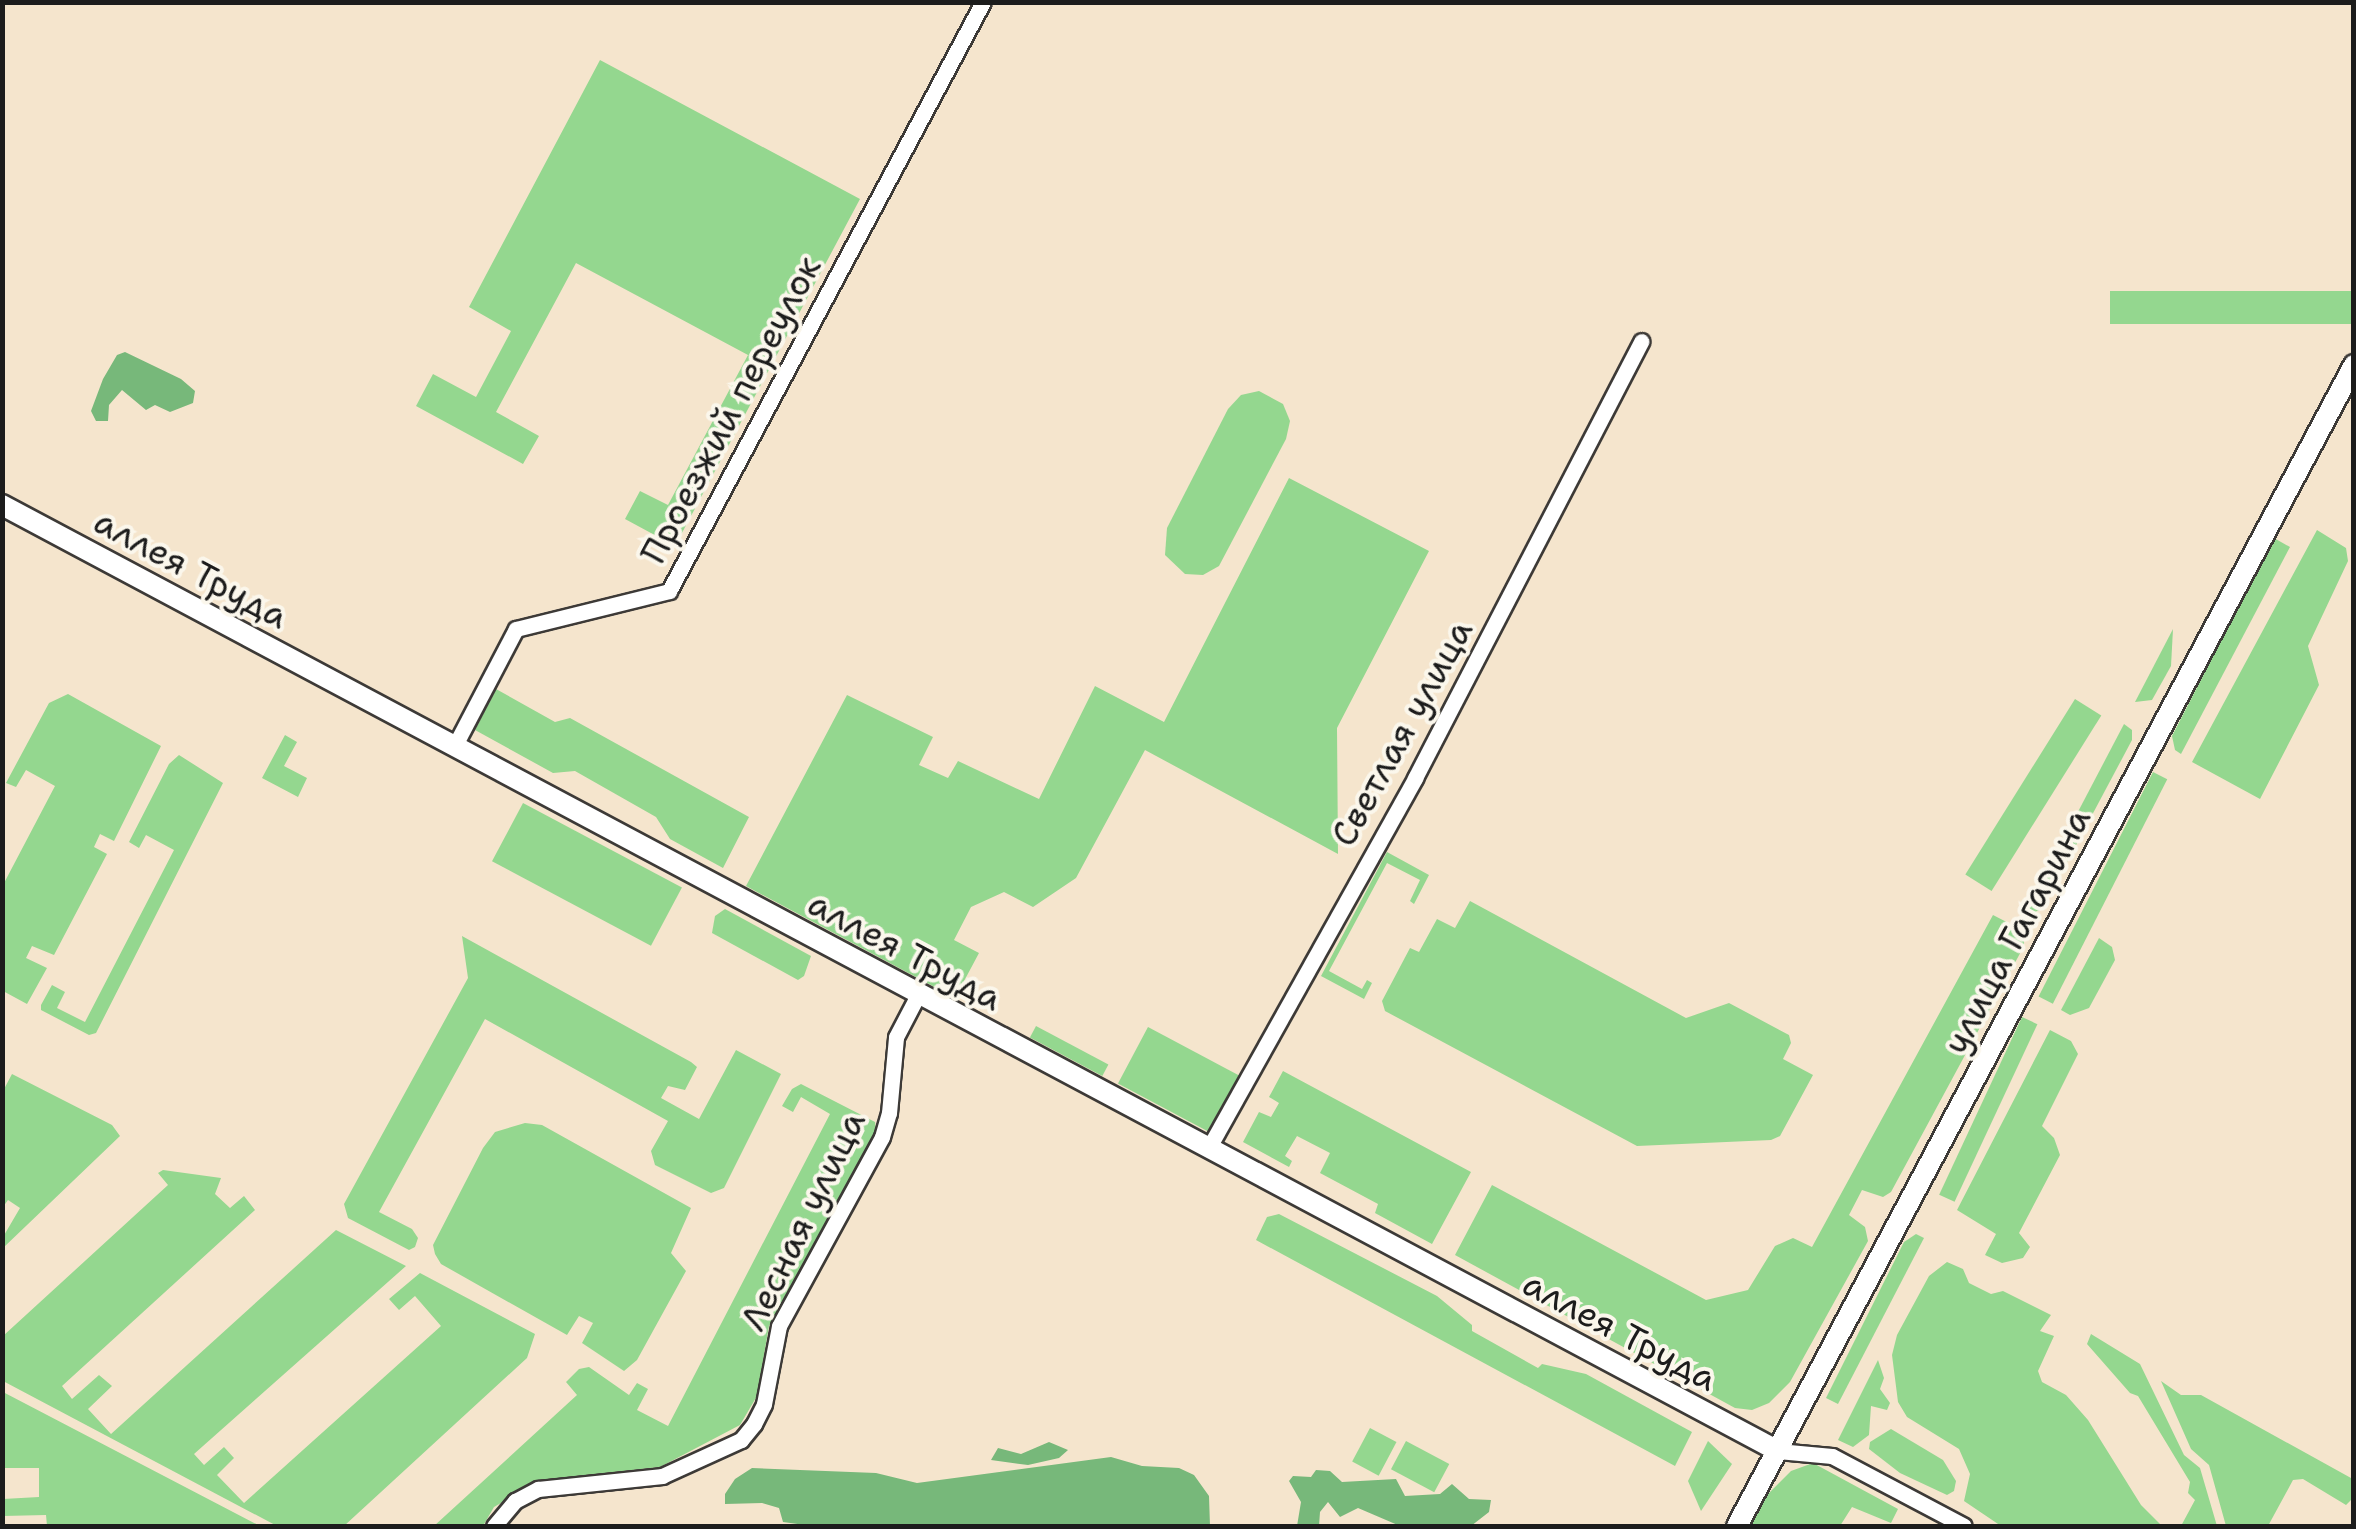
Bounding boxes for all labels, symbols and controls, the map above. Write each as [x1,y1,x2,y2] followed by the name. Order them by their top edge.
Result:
[632,249,830,571] street label: Проезжий переулок
[87,500,295,638] street label: аллея Труда
[1322,612,1482,854] street label: Светлая улица
[1935,801,2099,1061] street label: улица Гагарина
[801,882,1009,1020] street label: аллея Труда
[732,1105,874,1337] street label: Лесная улица
[1516,1262,1724,1400] street label: аллея Труда

